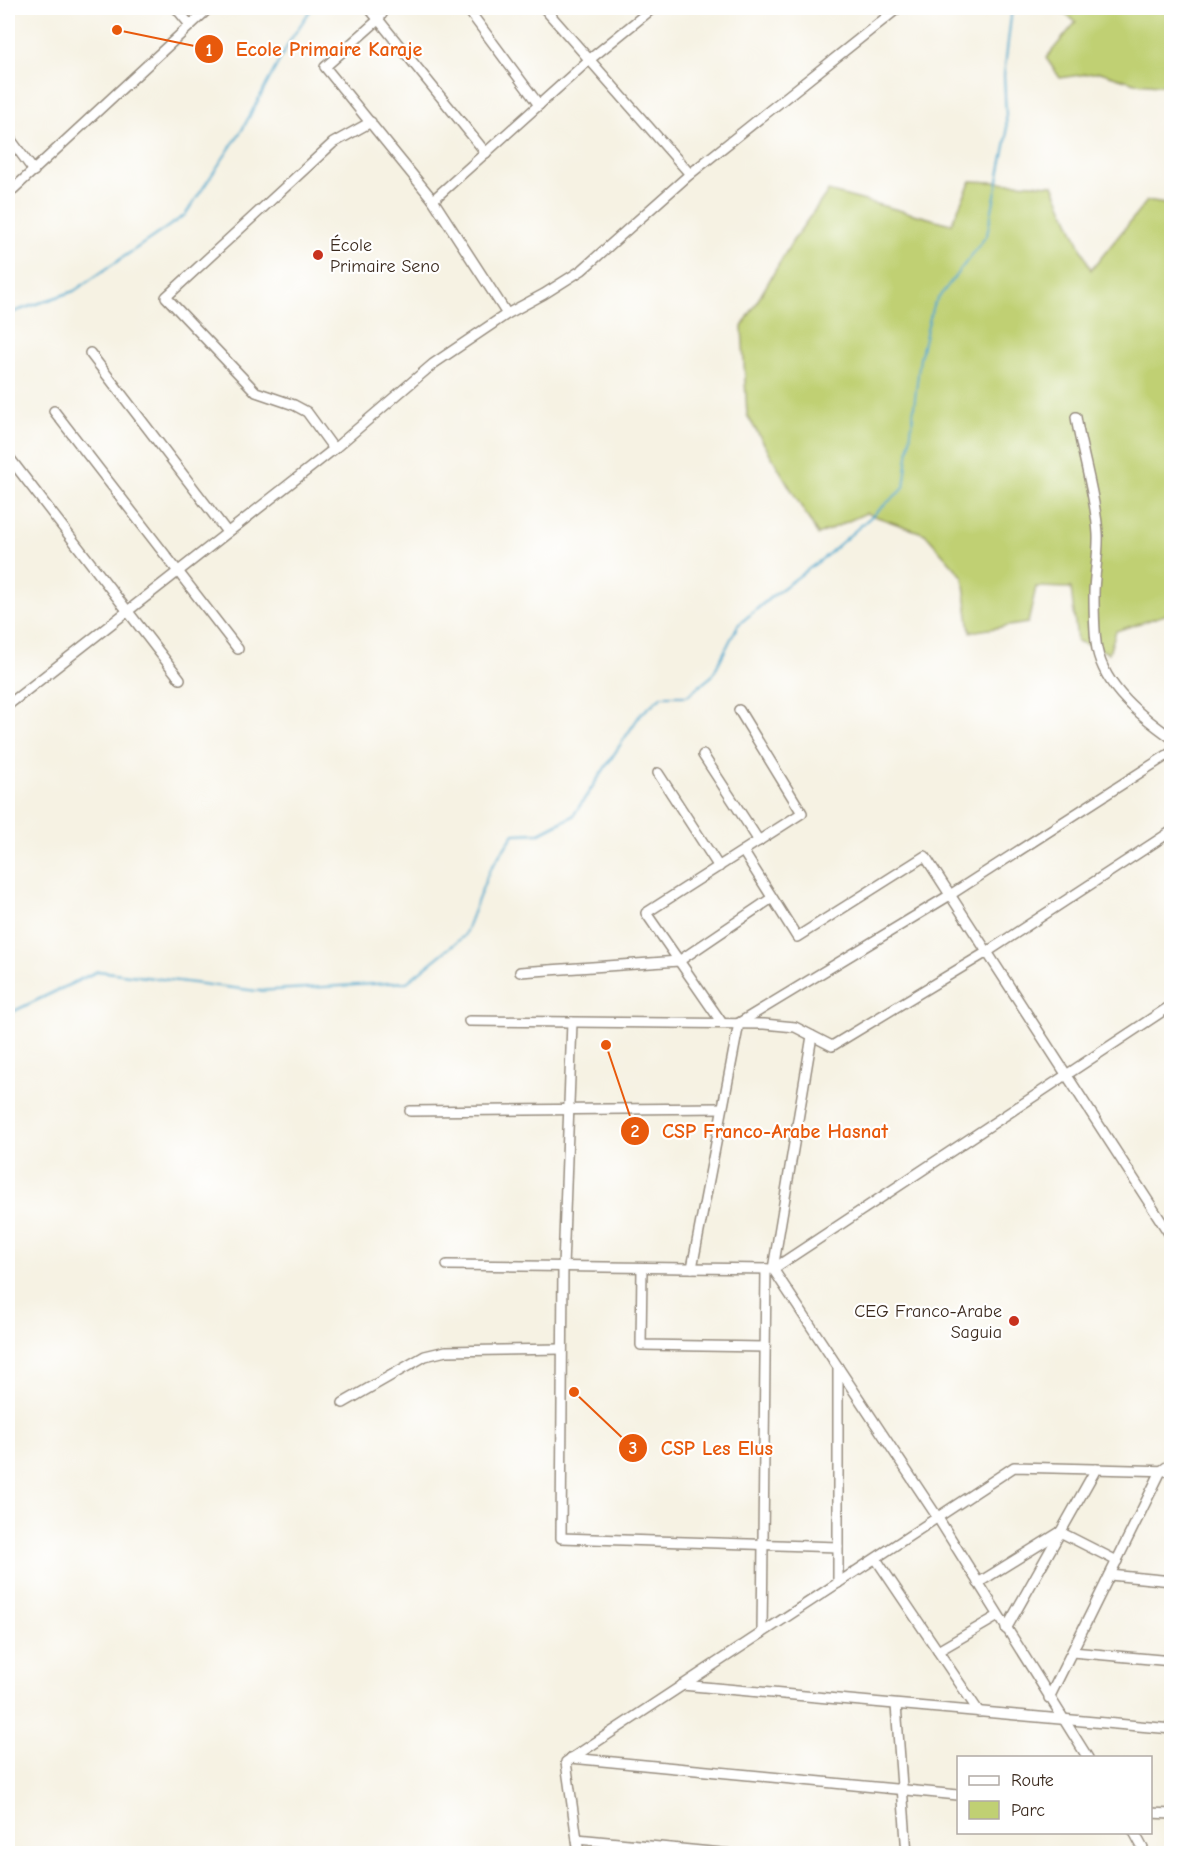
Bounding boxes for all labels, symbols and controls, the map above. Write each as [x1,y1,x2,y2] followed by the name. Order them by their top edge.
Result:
[194,30,434,68] callout: Ecole Primaire Karaje
[236,38,423,61] text: Ecole Primaire Karaje
[205,40,213,61] text: 1
[330,234,440,277] place label: École Primaire Seno
[311,248,325,262] marker: École Primaire Seno
[620,1112,900,1150] callout: CSP Franco-Arabe Hasnat
[662,1120,888,1143] text: CSP Franco-Arabe Hasnat
[631,1121,640,1142] text: 2
[854,1301,1002,1343] place label: CEG Franco-Arabe Saguia
[1007,1314,1021,1328] marker: CEG Franco-Arabe Saguia
[618,1429,785,1467] callout: CSP Les Elus
[661,1437,773,1460] text: CSP Les Elus
[629,1438,637,1459] text: 3
[957,1756,1152,1834] legend
[1011,1770,1054,1791] text: Route
[1011,1800,1045,1821] text: Parc

